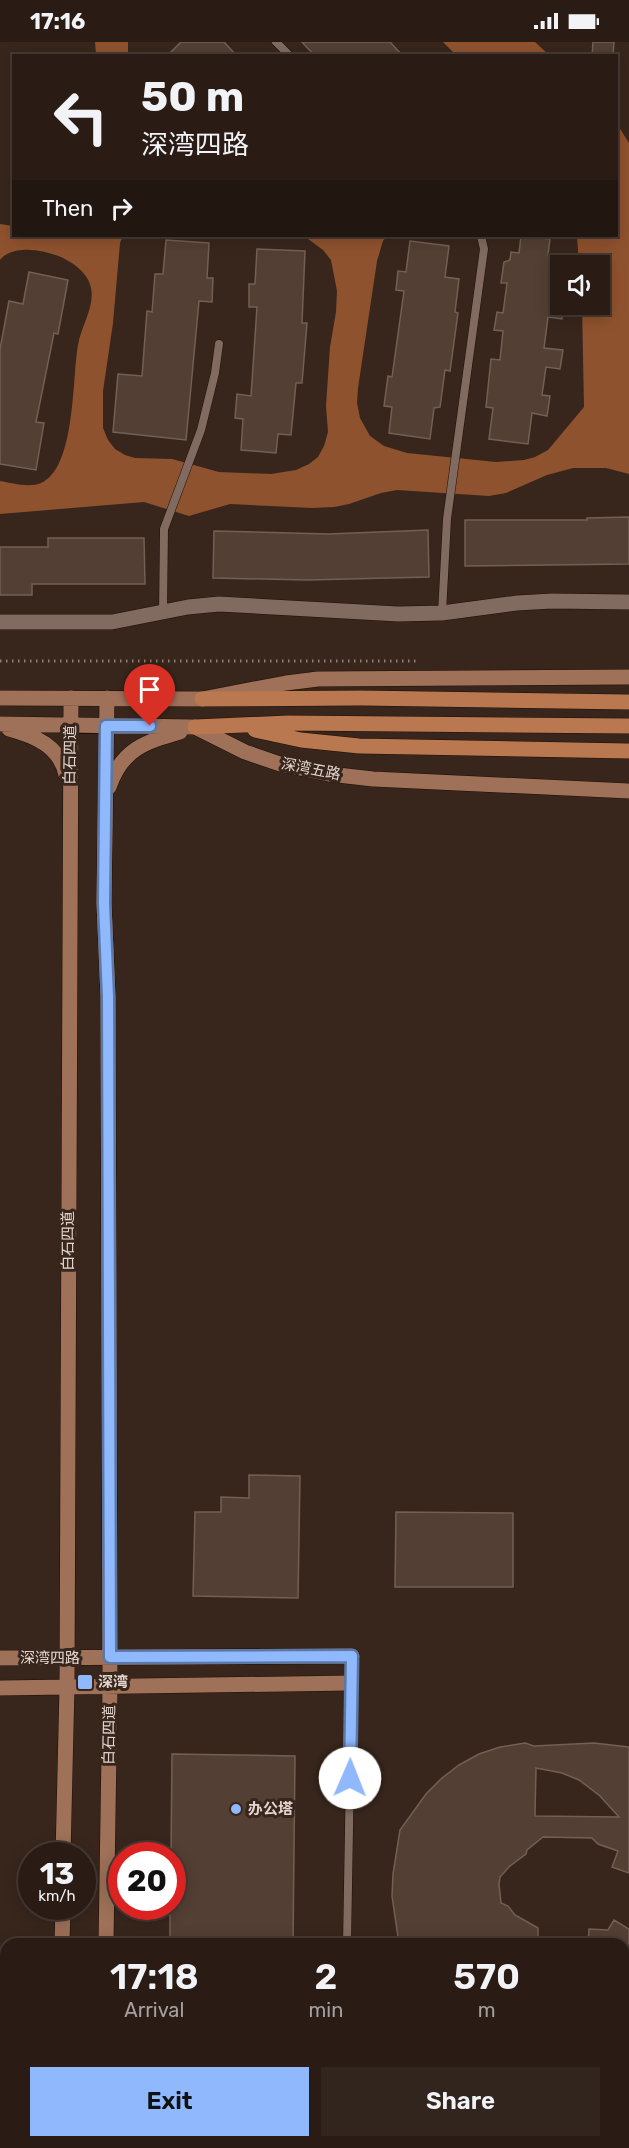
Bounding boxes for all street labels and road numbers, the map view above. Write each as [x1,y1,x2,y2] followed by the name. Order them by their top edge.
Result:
[60,725,80,785] street label: 白石四道
[280,754,342,784] street label: 深湾五路
[59,1211,77,1271] street label: 白石四道
[20,1649,80,1667] street label: 深湾四路
[99,1705,119,1765] street label: 白石四道

